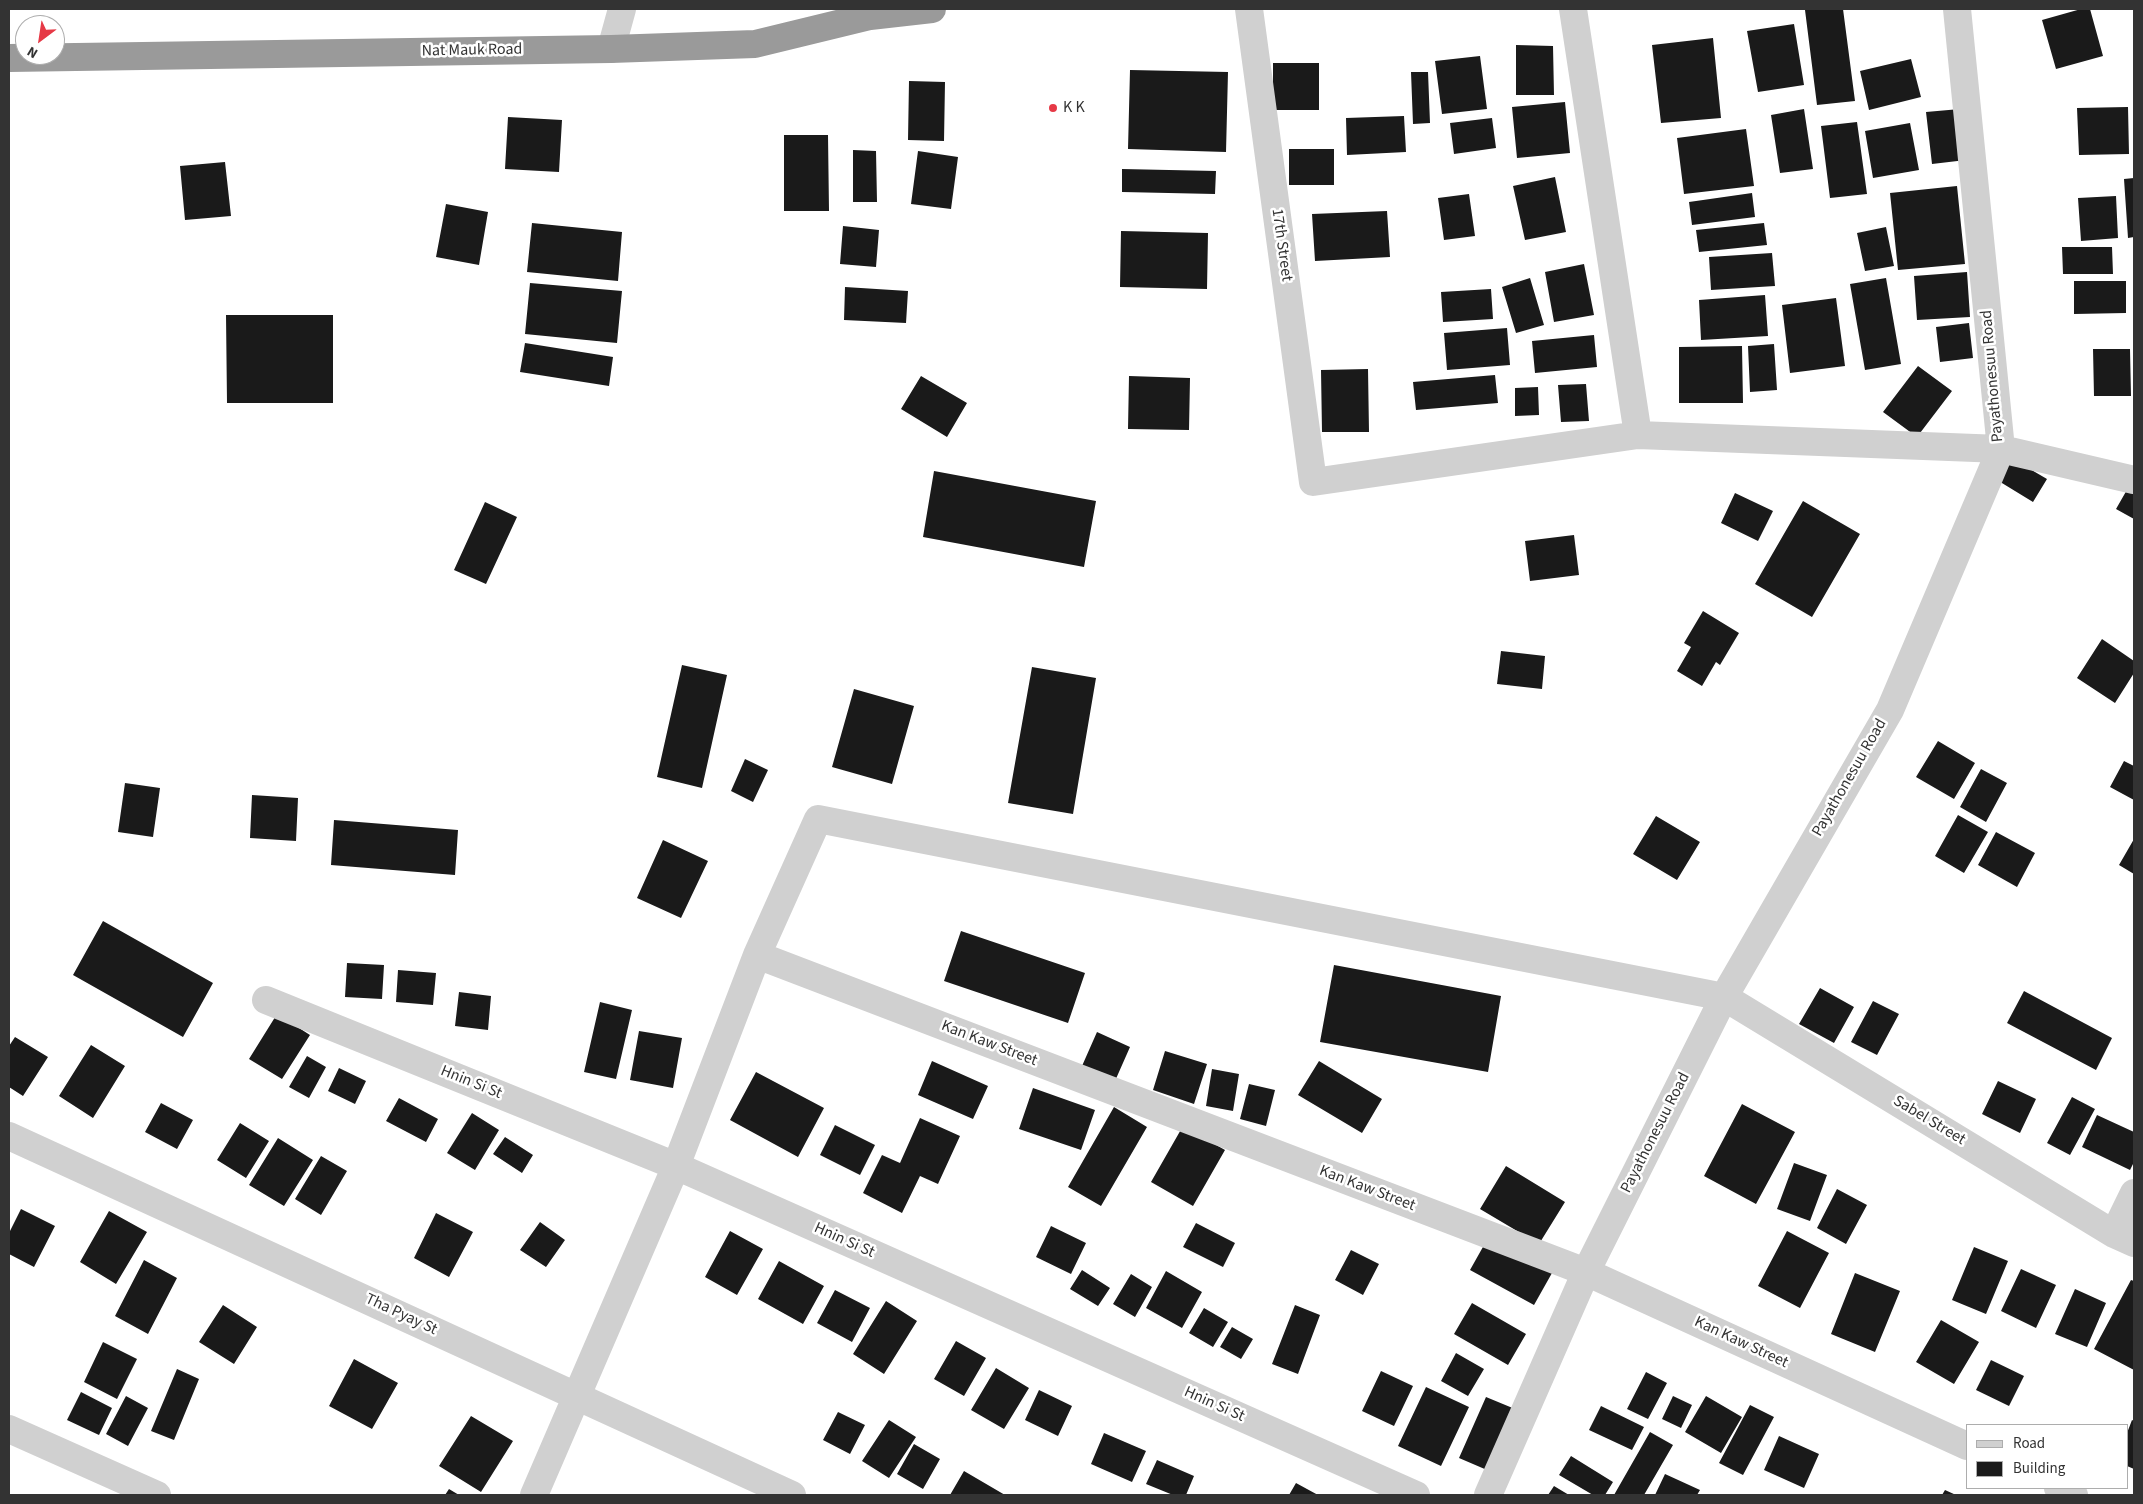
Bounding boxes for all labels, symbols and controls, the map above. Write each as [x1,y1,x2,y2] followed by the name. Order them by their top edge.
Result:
[15,15,65,65] north arrow
[24,41,42,63] text: N
[422,41,522,61] street label: Nat Mauk Road
[1063,98,1085,118] place label: K K
[1047,102,1059,114] marker: K K
[1266,207,1296,283] street label: 17th Street
[1978,309,2008,443] street label: Payathonesuu Road
[1809,716,1891,840] street label: Payathonesuu Road
[938,1017,1040,1071] street label: Kan Kaw Street
[438,1062,504,1104] street label: Hnin Si St
[1617,1070,1695,1196] street label: Payathonesuu Road
[1889,1092,1969,1150] street label: Sabel Street
[1316,1162,1418,1216] street label: Kan Kaw Street
[811,1219,877,1263] street label: Hnin Si St
[362,1290,440,1340] street label: Tha Pyay St
[1691,1313,1791,1373] street label: Kan Kaw Street
[1181,1383,1247,1427] street label: Hnin Si St
[1966,1424,2128,1489] legend
[2013,1433,2045,1454] text: Road
[2013,1458,2065,1479] text: Building

